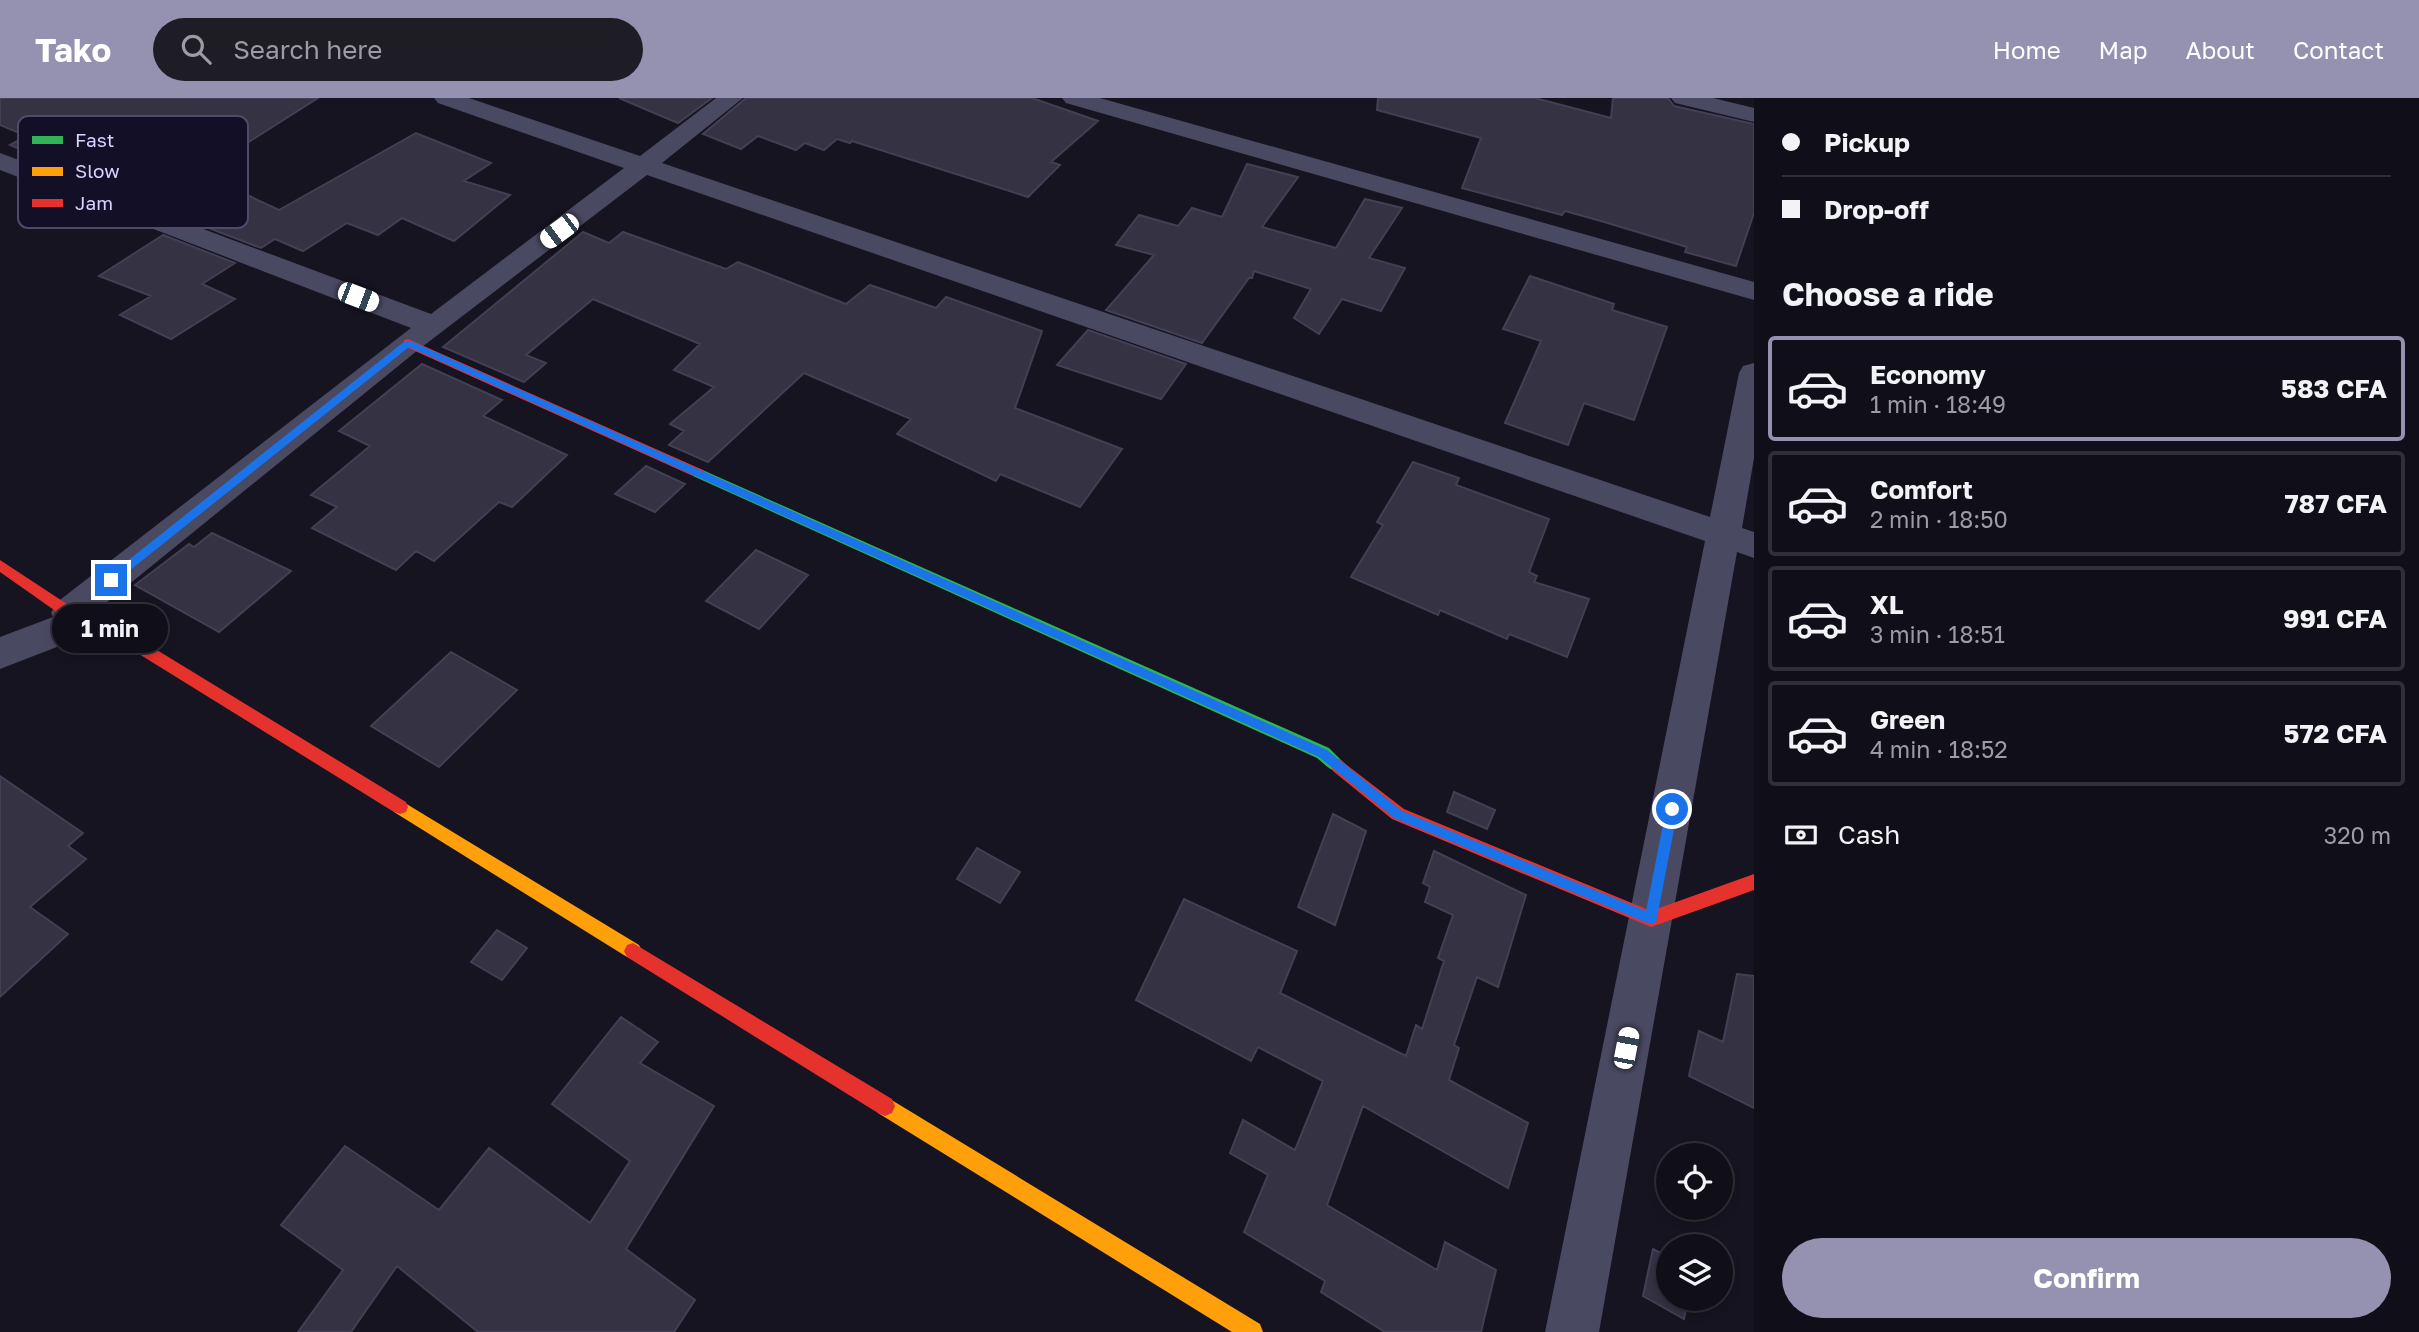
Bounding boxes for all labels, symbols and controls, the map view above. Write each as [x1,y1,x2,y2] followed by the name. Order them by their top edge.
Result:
[153,18,643,81] search box
[35,30,111,69] text: Tako
[177,30,215,68] icon: search
[233,34,382,65] text: Search here
[1993,35,2061,64] text: Home
[2099,35,2148,64] text: Map
[2186,35,2255,64] text: About
[2293,35,2384,64] text: Contact
[18,116,248,228] legend
[1824,127,1910,158] text: Pickup
[75,128,114,151] text: Fast
[75,159,120,182] text: Slow
[75,191,113,214] text: Jam
[1824,194,1929,225] text: Drop-off
[536,210,583,252] car
[1782,275,1994,313] text: Choose a ride
[335,280,382,314] car
[1786,357,1849,420] icon: car
[1870,359,1986,390] text: Economy
[2281,373,2387,404] text: 583 CFA
[1870,390,2006,418] text: 1 min · 18:49
[1786,472,1849,535] icon: car
[1870,474,1973,505] text: Comfort
[2284,488,2387,519] text: 787 CFA
[1870,505,2008,533] text: 2 min · 18:50
[95,564,127,596] route end
[1786,587,1849,650] icon: car
[1870,589,1904,620] text: XL
[2283,603,2387,634] text: 991 CFA
[53,604,169,654] callout: 1 min
[81,614,139,642] text: 1 min
[1870,620,2005,648] text: 3 min · 18:51
[1786,702,1849,765] icon: car
[1870,704,1945,735] text: Green
[2284,718,2387,749] text: 572 CFA
[1870,735,2008,763] text: 4 min · 18:52
[1656,793,1688,825] route start
[1782,816,1820,854] icon: cash
[1838,819,1900,850] text: Cash
[2324,821,2391,849] text: 320 m
[1612,1025,1641,1071] car
[1656,1143,1733,1311] map controls
[1656,1143,1733,1220] button: locate
[1656,1234,1733,1311] button: layers
[1782,1238,2391,1318] button: Confirm

